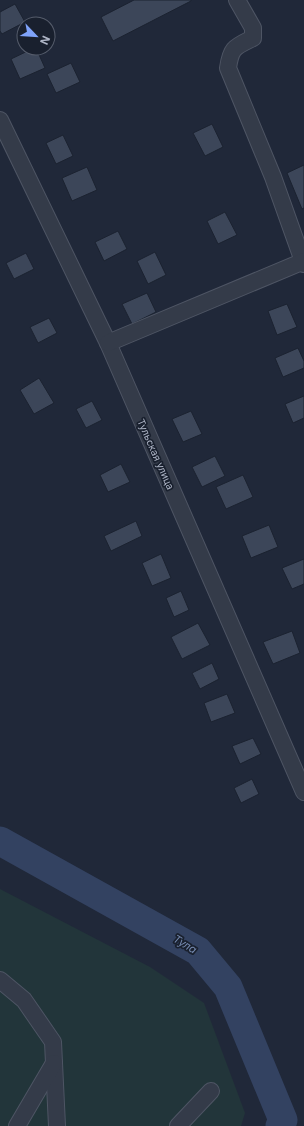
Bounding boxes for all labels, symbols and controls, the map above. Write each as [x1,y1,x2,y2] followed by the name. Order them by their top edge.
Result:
[16,16,56,56] north arrow
[37,33,53,47] text: N
[135,417,177,491] street label: Тульская улица
[171,932,200,957] water label: Тула

